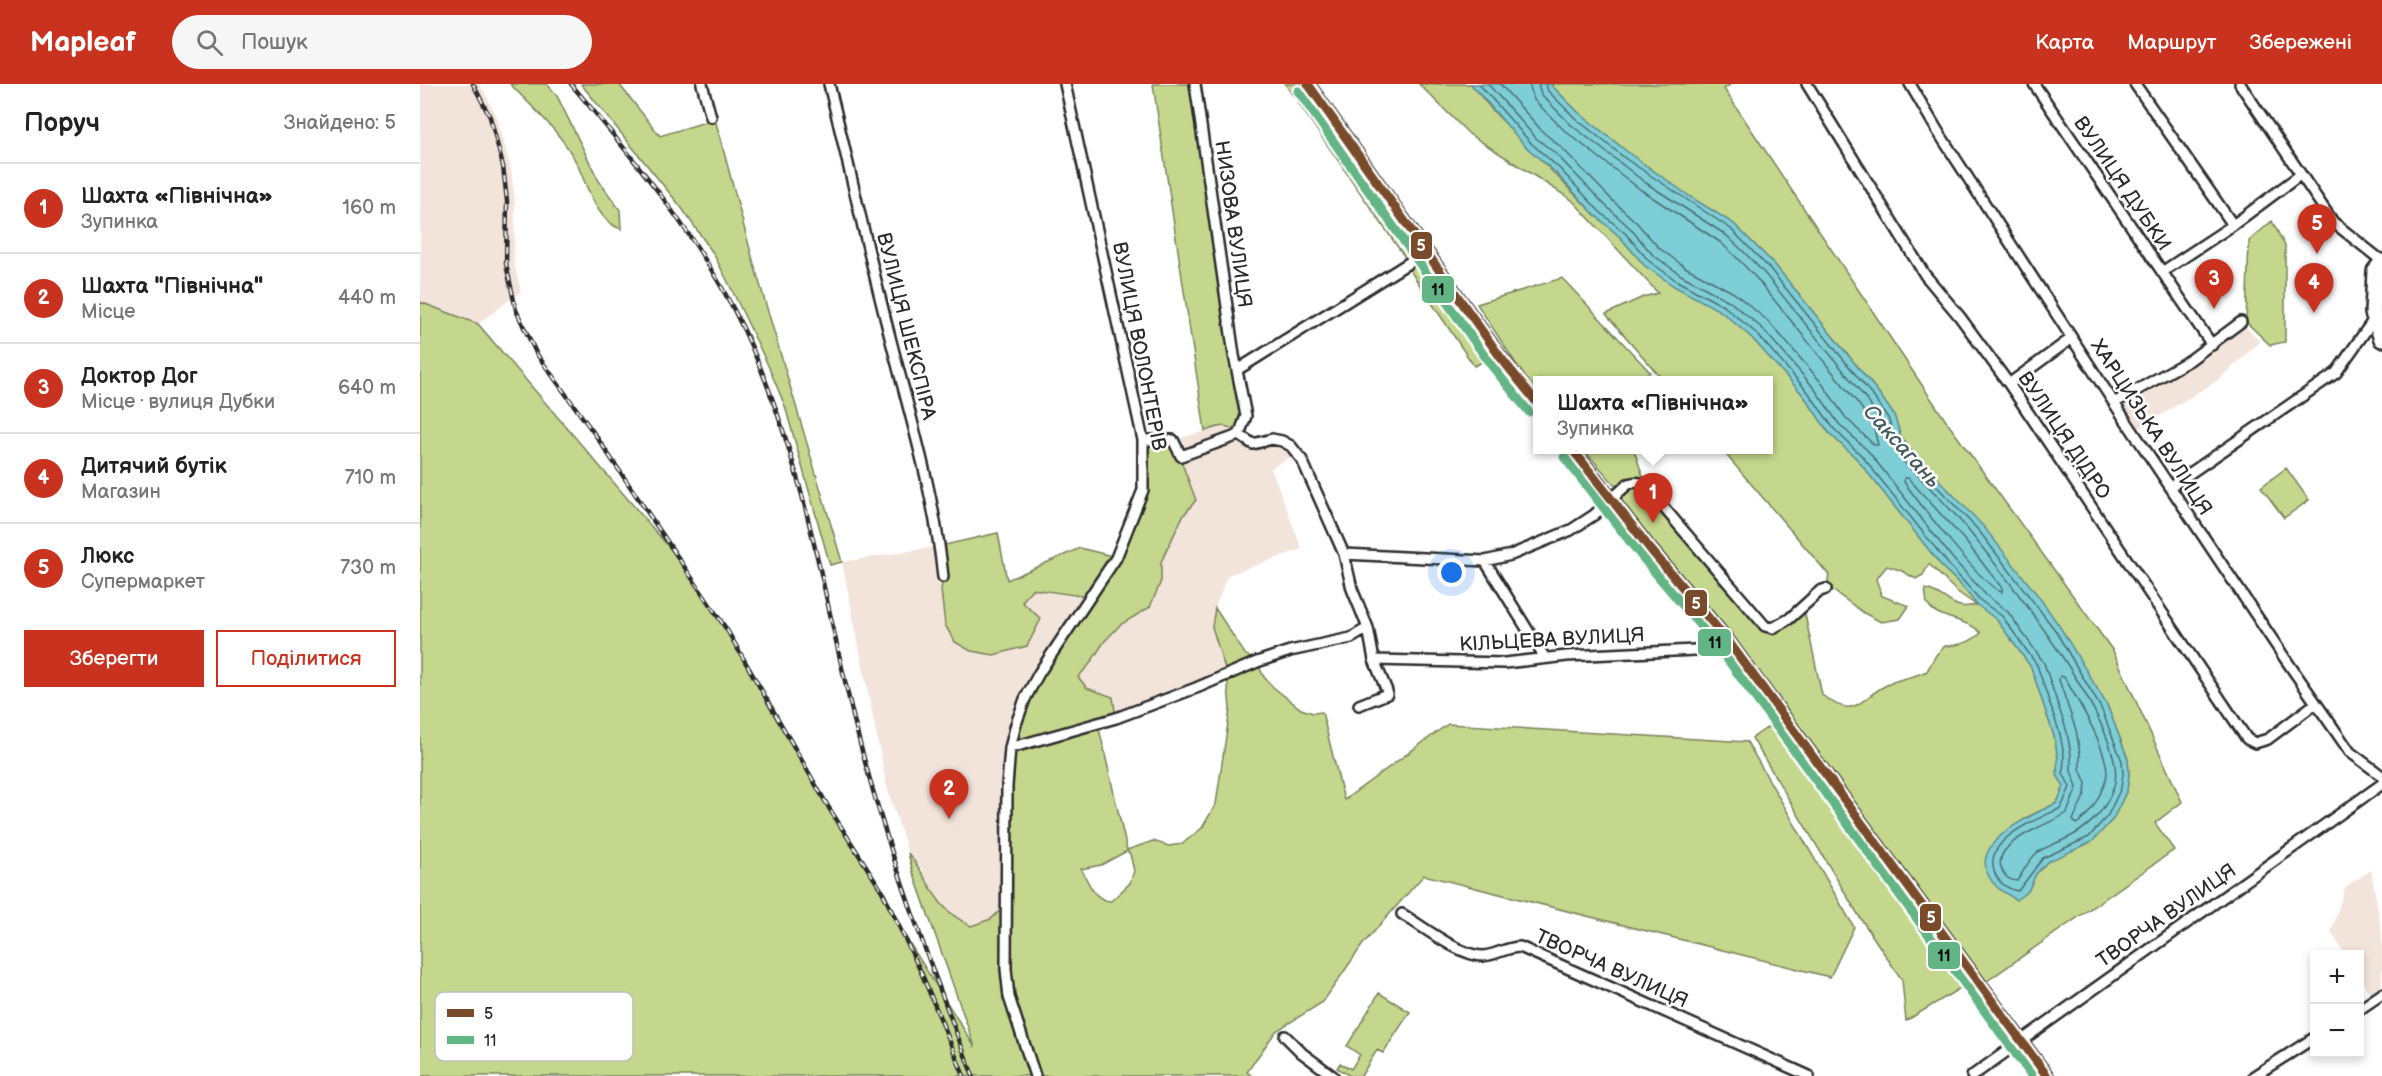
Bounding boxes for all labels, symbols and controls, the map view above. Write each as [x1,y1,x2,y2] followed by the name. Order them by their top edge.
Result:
[172,15,592,69] search box
[30,26,136,59] text: Mapleaf
[193,26,226,59] icon: search
[241,29,308,56] text: Пошук
[2035,30,2094,55] text: Карта
[2127,30,2217,55] text: Маршрут
[2250,30,2352,55] text: Збережені
[24,108,100,139] text: Поруч
[284,111,396,135] text: Знайдено: 5
[2068,112,2176,255] street label: ВУЛИЦЯ ДУБКИ
[1209,139,1257,309] street label: НИЗОВА ВУЛИЦЯ
[81,183,273,210] text: Шахта «Північна»
[39,196,48,220] text: 1
[342,196,396,220] text: 160 m
[2298,204,2336,254] pin: 5
[81,210,158,234] text: Зупинка
[871,230,941,423] street label: ВУЛИЦЯ ШЕКСПІРА
[1410,231,1433,260] line badge: 5
[1416,237,1426,256] text: 5
[1107,240,1171,453] street label: ВУЛИЦЯ ВОЛОНТЕРІВ
[2194,260,2234,309] pin: 3
[2294,264,2334,313] pin: 4
[81,273,263,300] text: Шахта "Північна"
[1421,275,1455,304] line badge: 11
[1431,281,1445,300] text: 11
[38,286,49,310] text: 2
[338,286,396,310] text: 440 m
[81,300,135,324] text: Місце
[2085,335,2217,520] street label: ХАРЦИЗЬКА ВУЛИЦЯ
[81,363,198,390] text: Доктор Дог
[2013,367,2116,504] street label: ВУЛИЦЯ ДІДРО
[38,376,49,400] text: 3
[338,376,396,400] text: 640 m
[1533,376,1773,454] popup
[81,390,275,414] text: Місце · вулиця Дубки
[1557,390,1749,417] text: Шахта «Північна»
[1858,400,1946,493] water label: Саксагань
[1557,417,1634,441] text: Зупинка
[81,453,227,480] text: Дитячий бутік
[38,466,49,490] text: 4
[345,466,396,490] text: 710 m
[1634,474,1672,523] pin: 1
[81,480,161,504] text: Магазин
[81,543,134,570] text: Люкс
[38,556,49,580] text: 5
[340,556,396,580] text: 730 m
[1437,558,1466,587] your location
[81,570,205,594] text: Супермаркет
[1684,589,1708,617] line badge: 5
[1691,595,1701,614] text: 5
[1459,623,1645,657] street label: КІЛЬЦЕВА ВУЛИЦЯ
[1697,628,1732,657] line badge: 11
[24,630,204,687] button: Зберегти
[216,630,396,687] button: Поділитися
[1708,634,1722,653] text: 11
[930,770,968,819] pin: 2
[2092,859,2241,973] street label: ТВОРЧА ВУЛИЦЯ
[1919,903,1942,932] line badge: 5
[1926,909,1936,928] text: 5
[1531,924,1692,1013] street label: ТВОРЧА ВУЛИЦЯ
[1927,941,1961,970] line badge: 11
[1937,947,1951,966] text: 11
[2310,950,2364,1058] map controls
[2310,950,2364,1004] button: +
[435,992,633,1061] legend
[2310,1004,2364,1058] button: −
[484,1005,493,1024] text: 5
[484,1032,496,1051] text: 11

